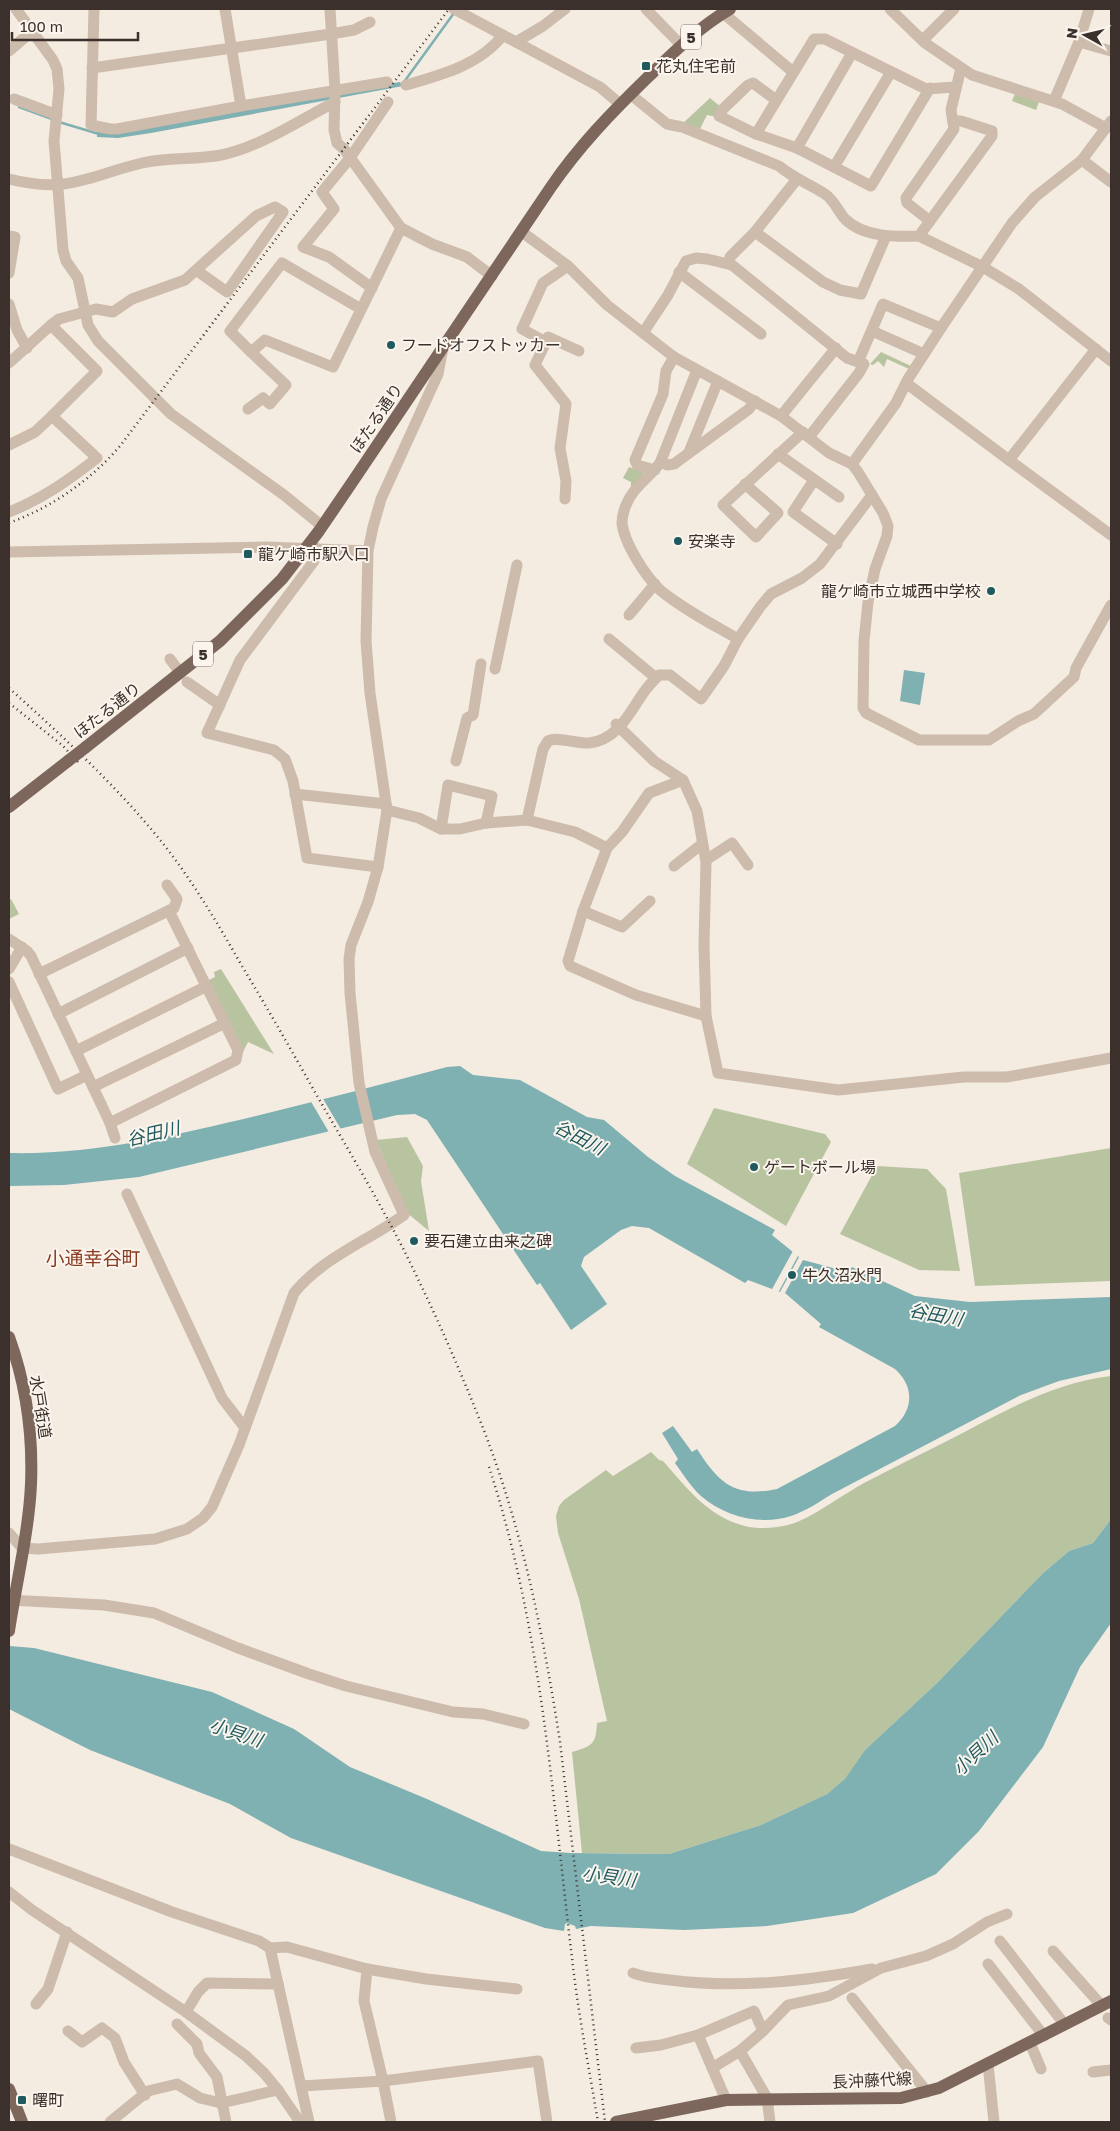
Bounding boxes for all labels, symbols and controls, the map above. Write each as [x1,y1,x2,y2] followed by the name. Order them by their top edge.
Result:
[12,10,139,42] scale bar
[1060,10,1110,60] north arrow
[20,17,63,35] text: 100 m
[681,24,701,50] road number: 5
[1062,27,1081,40] text: N
[656,56,736,76] place label: 花丸住宅前
[640,60,652,72] marker: 花丸住宅前
[401,335,561,355] place label: フードオフストッカー
[385,339,397,351] marker: フードオフストッカー
[345,379,407,457] street label: ほたる通り
[688,531,736,551] place label: 安楽寺
[672,535,684,547] marker: 安楽寺
[258,544,370,564] place label: 龍ケ崎市駅入口
[242,548,254,560] marker: 龍ケ崎市駅入口
[821,581,981,601] place label: 龍ケ崎市立城西中学校
[985,585,997,597] marker: 龍ケ崎市立城西中学校
[193,642,213,666] road number: 5
[69,677,145,743] street label: ほたる通り
[551,1115,611,1160] water label: 谷田川
[124,1116,184,1150] water label: 谷田川
[764,1157,876,1177] place label: ゲートボール場
[748,1161,760,1173] marker: ゲートボール場
[424,1231,552,1251] place label: 要石建立由来之碑
[408,1235,420,1247] marker: 要石建立由来之碑
[45,1246,141,1269] district label: 小通幸谷町
[802,1265,882,1285] place label: 牛久沼水門
[786,1269,798,1281] marker: 牛久沼水門
[907,1298,967,1330] water label: 谷田川
[26,1374,56,1440] street label: 水戸街道
[207,1713,267,1751] water label: 小貝川
[948,1725,1004,1779] water label: 小貝川
[581,1861,639,1891] water label: 小貝川
[832,2068,912,2092] street label: 長沖藤代線
[32,2090,64,2110] place label: 曙町
[16,2094,28,2106] marker: 曙町

